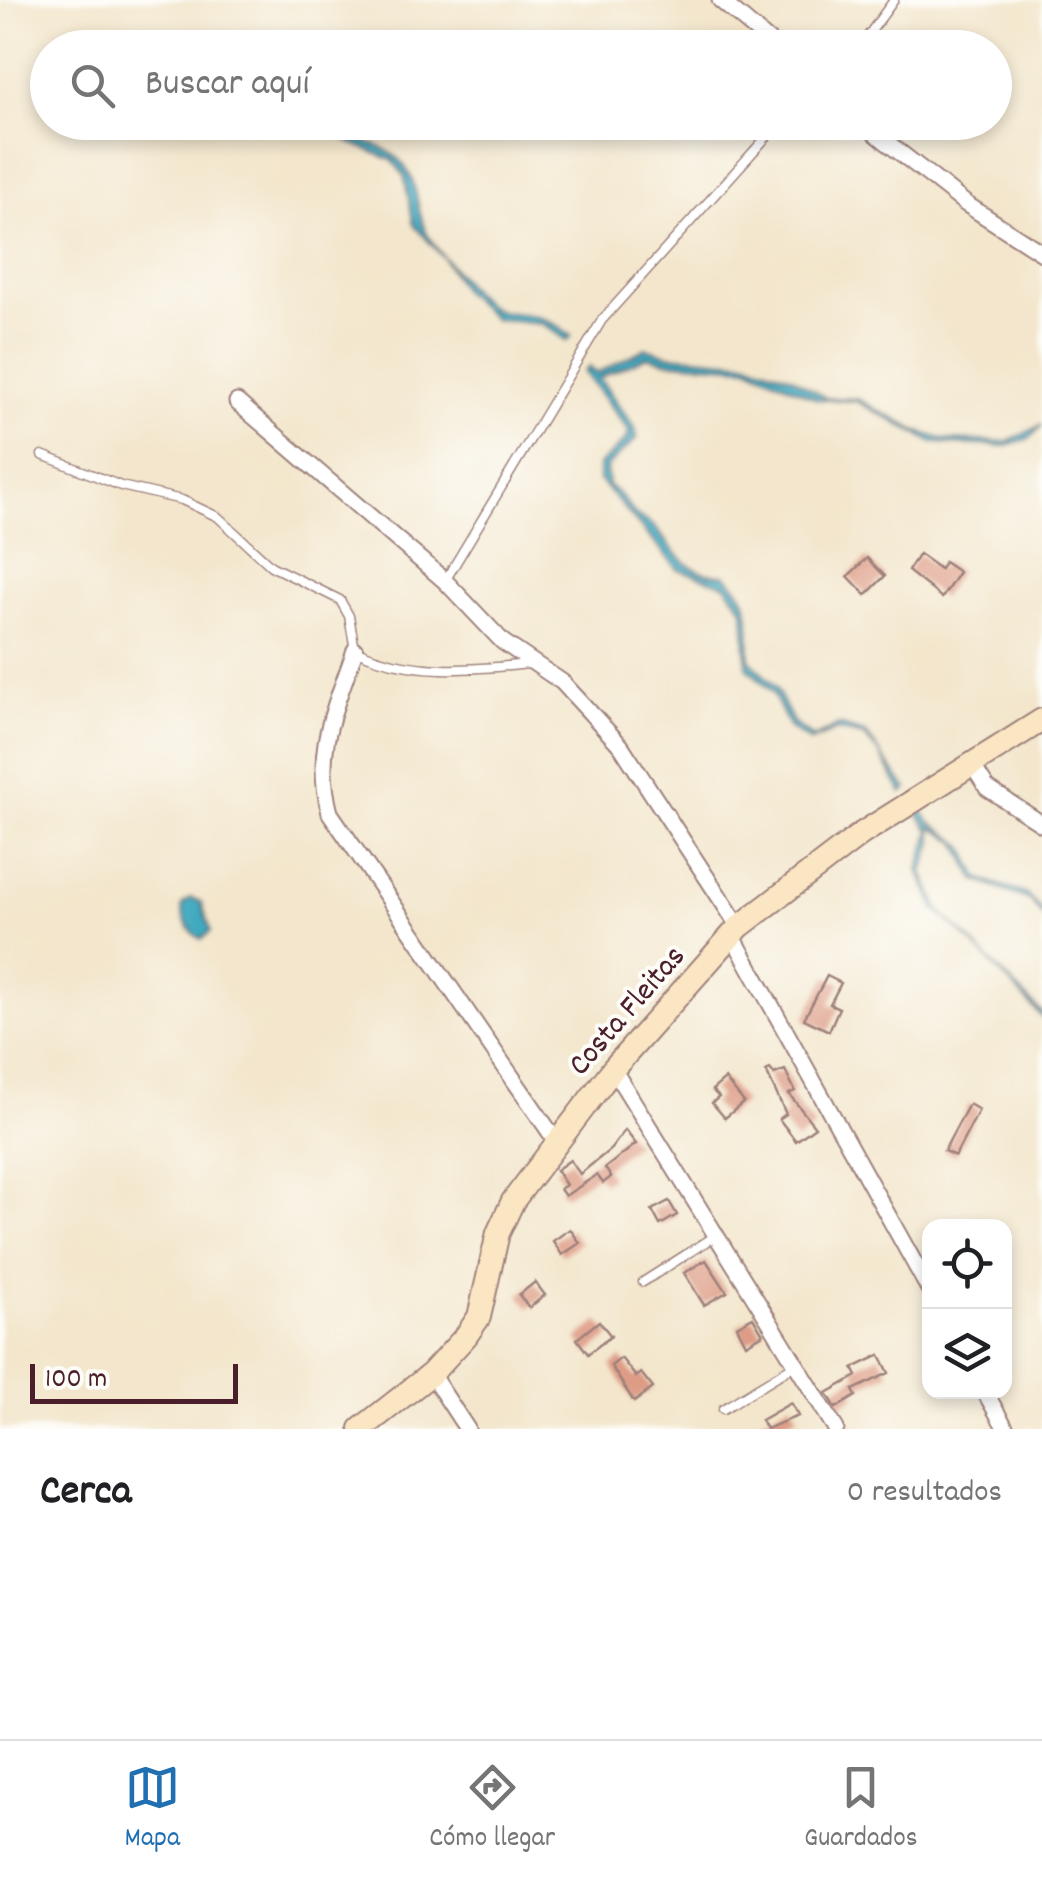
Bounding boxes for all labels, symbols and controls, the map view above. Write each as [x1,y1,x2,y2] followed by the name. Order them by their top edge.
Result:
[30,30,1012,140] search box
[65,58,120,113] icon: search
[145,58,309,113] text: Buscar aquí
[559,937,699,1088] street label: Costa Fleitas
[922,1219,1012,1399] map controls
[922,1219,1012,1309] button: locate
[922,1309,1012,1399] button: layers
[30,1359,238,1404] scale bar
[45,1361,107,1401] text: 100 m
[40,1464,131,1524] text: Cerca
[847,1471,1002,1517] text: 0 resultados
[125,1760,180,1860] tab: Mapa
[429,1760,555,1860] tab: Cómo llegar
[804,1760,917,1860] tab: Guardados

